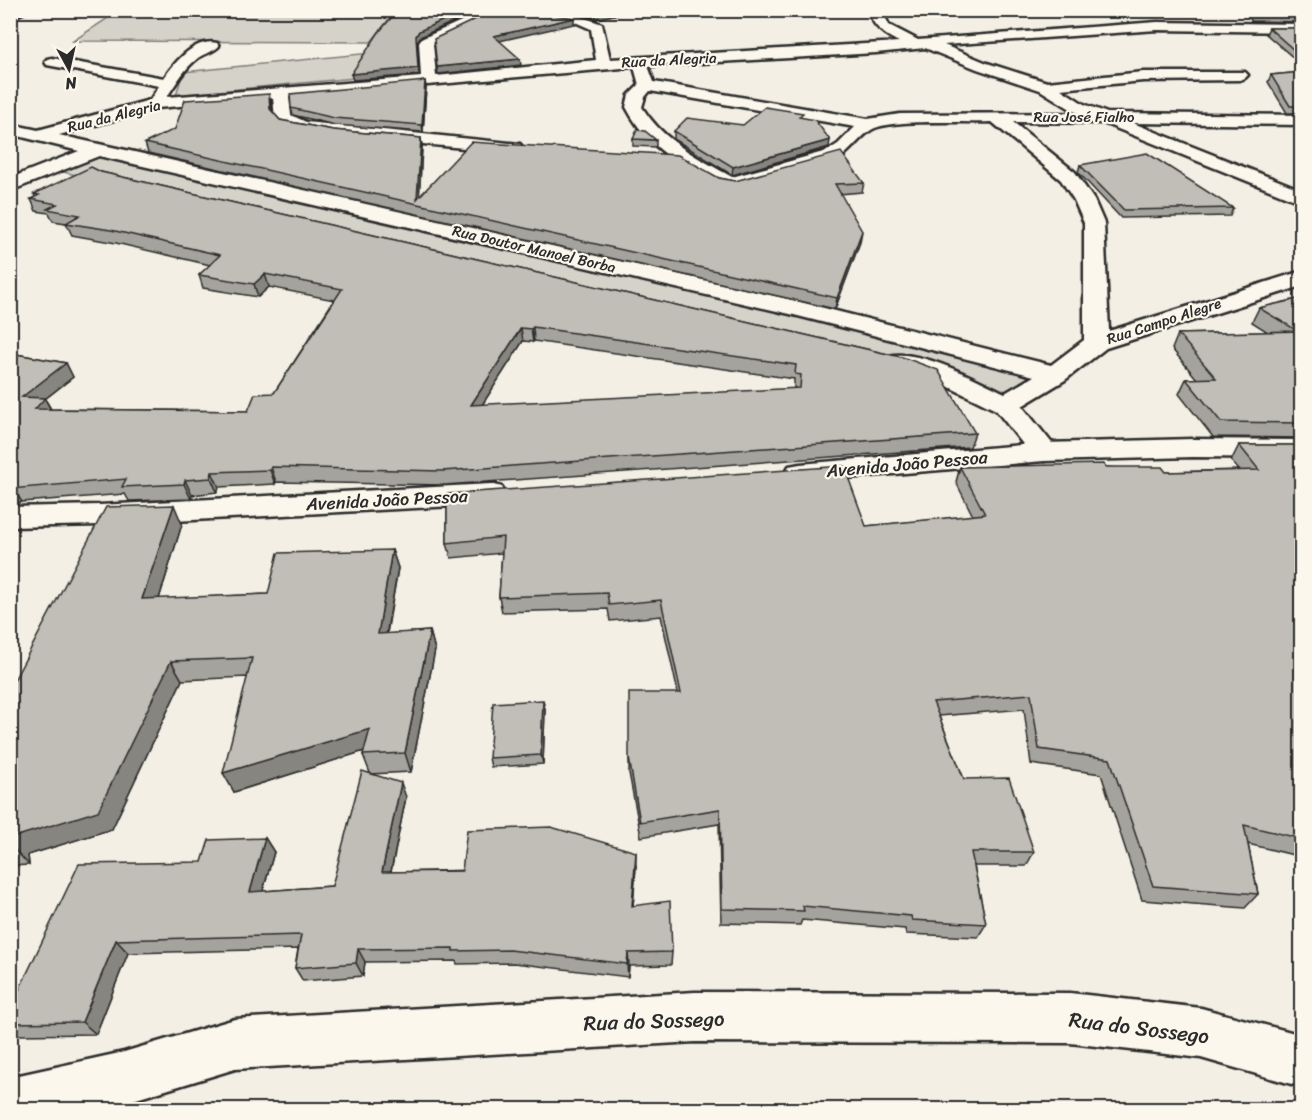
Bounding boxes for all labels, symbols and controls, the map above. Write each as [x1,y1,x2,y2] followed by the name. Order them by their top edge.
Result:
[39,39,99,99] north arrow
[621,45,718,75] street label: Rua da Alegria
[63,68,80,99] text: N
[65,92,164,140] street label: Rua da Alegria
[1034,104,1135,130] street label: Rua José Fialho
[450,218,619,281] street label: Rua Doutor Manoel Borba
[1103,290,1225,352] street label: Rua Campo Alegre
[824,441,990,487] street label: Avenida João Pessoa
[304,480,470,520] street label: Avenida João Pessoa
[583,1000,725,1042] street label: Rua do Sossego
[1067,1001,1211,1055] street label: Rua do Sossego

